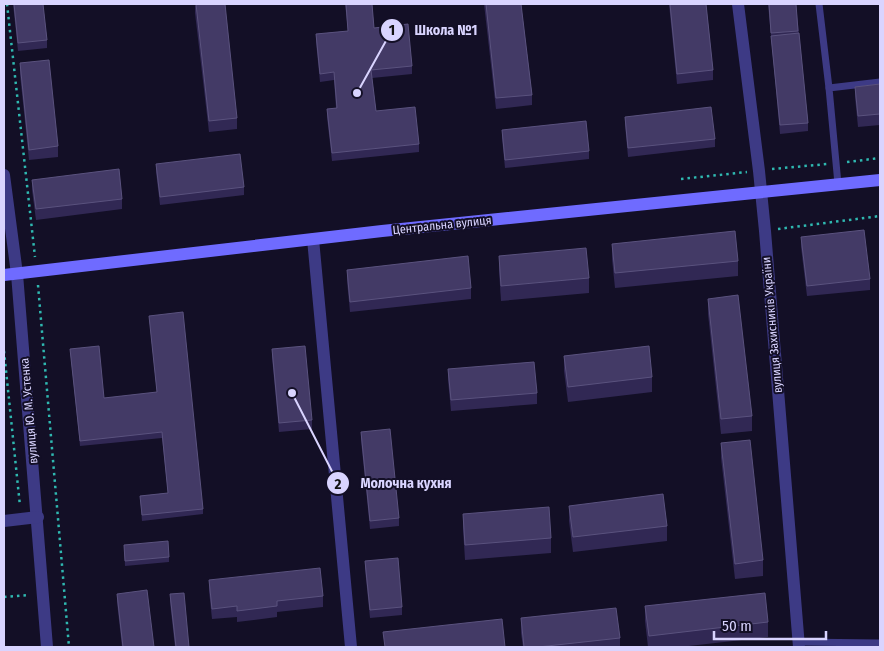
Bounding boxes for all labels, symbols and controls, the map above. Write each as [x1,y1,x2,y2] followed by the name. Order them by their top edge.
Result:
[380,16,488,45] callout: Школа №1
[389,21,395,39] text: 1
[415,22,478,39] text: Школа №1
[392,213,492,237] street label: Центральна вулиця
[759,256,785,394] street label: вулиця Захисників України
[17,357,41,465] street label: вулиця Ю. М. Устенка
[325,469,461,498] callout: Молочна кухня
[334,475,342,493] text: 2
[360,475,452,492] text: Молочна кухня
[714,608,826,640] scale bar
[722,617,752,635] text: 50 m

